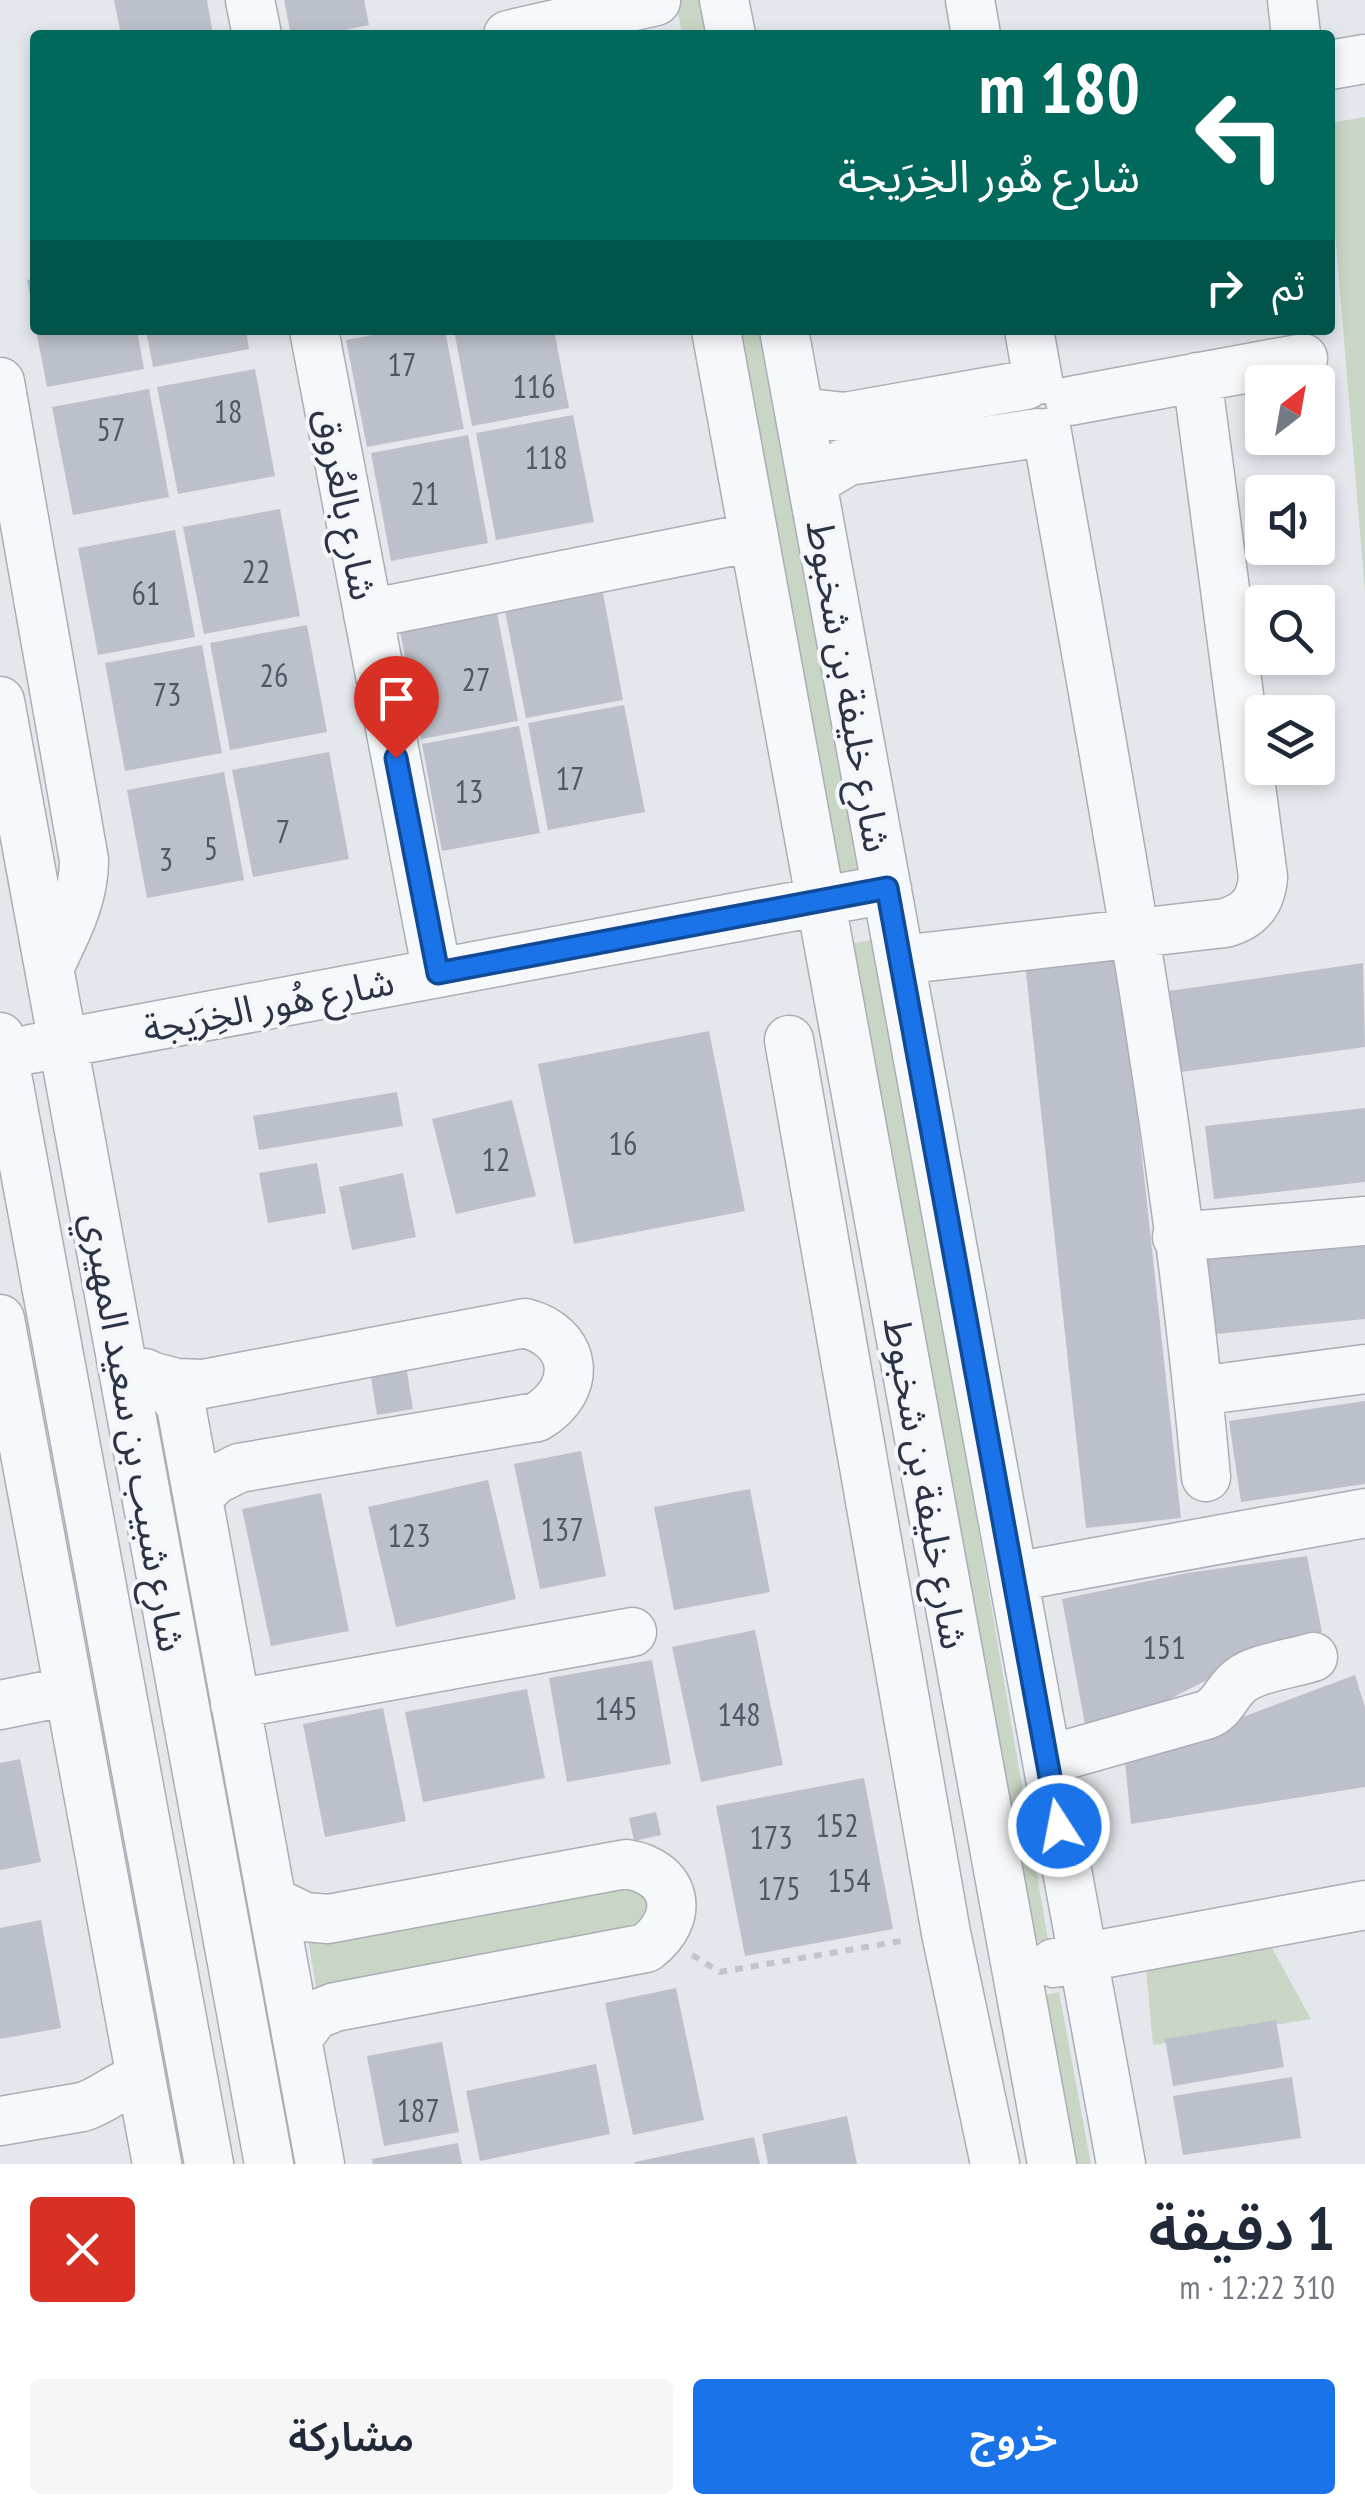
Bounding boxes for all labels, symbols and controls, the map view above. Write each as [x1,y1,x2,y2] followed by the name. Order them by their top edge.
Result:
[979,42,1140,132] text: 180 m
[1175,70,1305,200] icon: left
[838,146,1140,204] text: شارع هُور الخِرَيجة
[1197,260,1252,315] icon: right
[1272,261,1305,310] text: ثم
[388,343,416,385] house number: 17
[512,365,556,407] house number: 116
[1245,365,1335,455] north arrow
[1245,365,1335,785] map controls
[214,390,242,432] house number: 18
[299,404,390,605] street label: شارع بالعُروق
[97,408,125,450] house number: 57
[524,436,568,478] house number: 118
[411,472,439,514] house number: 21
[1245,475,1335,565] button: sound
[792,516,903,857] street label: شارع خليفة بن شخبوط
[242,550,270,592] house number: 22
[132,572,160,614] house number: 61
[1245,585,1335,675] button: search
[260,654,288,696] house number: 26
[354,656,439,759] pin
[462,658,490,700] house number: 27
[369,671,424,726] icon: arrive
[153,673,181,715] house number: 73
[1245,695,1335,785] button: layers
[556,757,584,799] house number: 17
[455,770,483,812] house number: 13
[276,810,290,852] house number: 7
[204,827,218,869] house number: 5
[159,838,173,880] house number: 3
[138,956,399,1057] street label: شارع هُور الخِرَيجة
[609,1122,637,1164] house number: 16
[482,1138,510,1180] house number: 12
[67,1209,198,1656] street label: شارع شبيب بن سعيد المهيري
[869,1313,980,1654] street label: شارع خليفة بن شخبوط
[540,1508,584,1550] house number: 137
[387,1514,431,1556] house number: 123
[1142,1626,1186,1668] house number: 151
[594,1687,638,1729] house number: 145
[717,1693,761,1735] house number: 148
[1007,1774,1111,1878] position arrow
[815,1804,859,1846] house number: 152
[749,1816,793,1858] house number: 173
[827,1859,871,1901] house number: 154
[757,1867,801,1909] house number: 175
[396,2089,440,2131] house number: 187
[1148,2189,1335,2267] text: 1 دقيقة
[30,2197,135,2302] button: close
[1180,2266,1335,2308] text: 310 m · 12:22
[30,2379,673,2494] button: مشاركة
[693,2379,1335,2494] button: خروج

